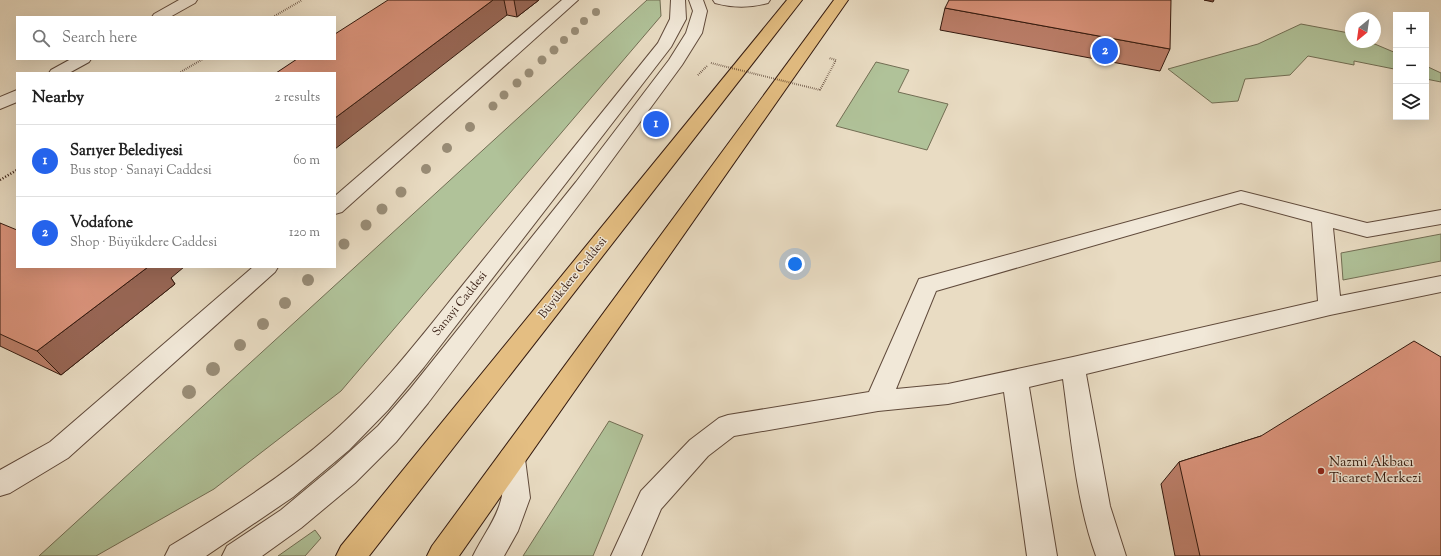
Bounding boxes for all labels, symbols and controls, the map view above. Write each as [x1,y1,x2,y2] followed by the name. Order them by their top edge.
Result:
[1345,12,1381,48] north arrow
[1393,12,1429,120] map controls
[1393,12,1429,48] button: +
[16,16,336,60] search box
[30,27,52,49] icon: search
[62,28,137,49] text: Search here
[1092,36,1118,66] pin: 2
[1393,48,1429,84] button: −
[1393,84,1429,120] button: layers
[32,86,84,110] text: Nearby
[275,89,320,107] text: 2 results
[643,109,669,139] pin: 1
[70,141,183,162] text: Sarıyer Belediyesi
[43,152,47,170] text: 1
[293,152,320,170] text: 60 m
[70,162,212,180] text: Bus stop · Sanayi Caddesi
[70,213,133,234] text: Vodafone
[42,224,48,242] text: 2
[289,224,320,242] text: 120 m
[534,233,612,323] street label: Büyükdere Caddesi
[70,234,217,252] text: Shop · Büyükdere Caddesi
[785,254,805,274] your location
[428,267,492,340] street label: Sanayi Caddesi
[1329,453,1422,489] place label: Nazmi Akbacı Ticaret Merkezi
[1316,466,1326,476] marker: Nazmi Akbacı Ticaret Merkezi

